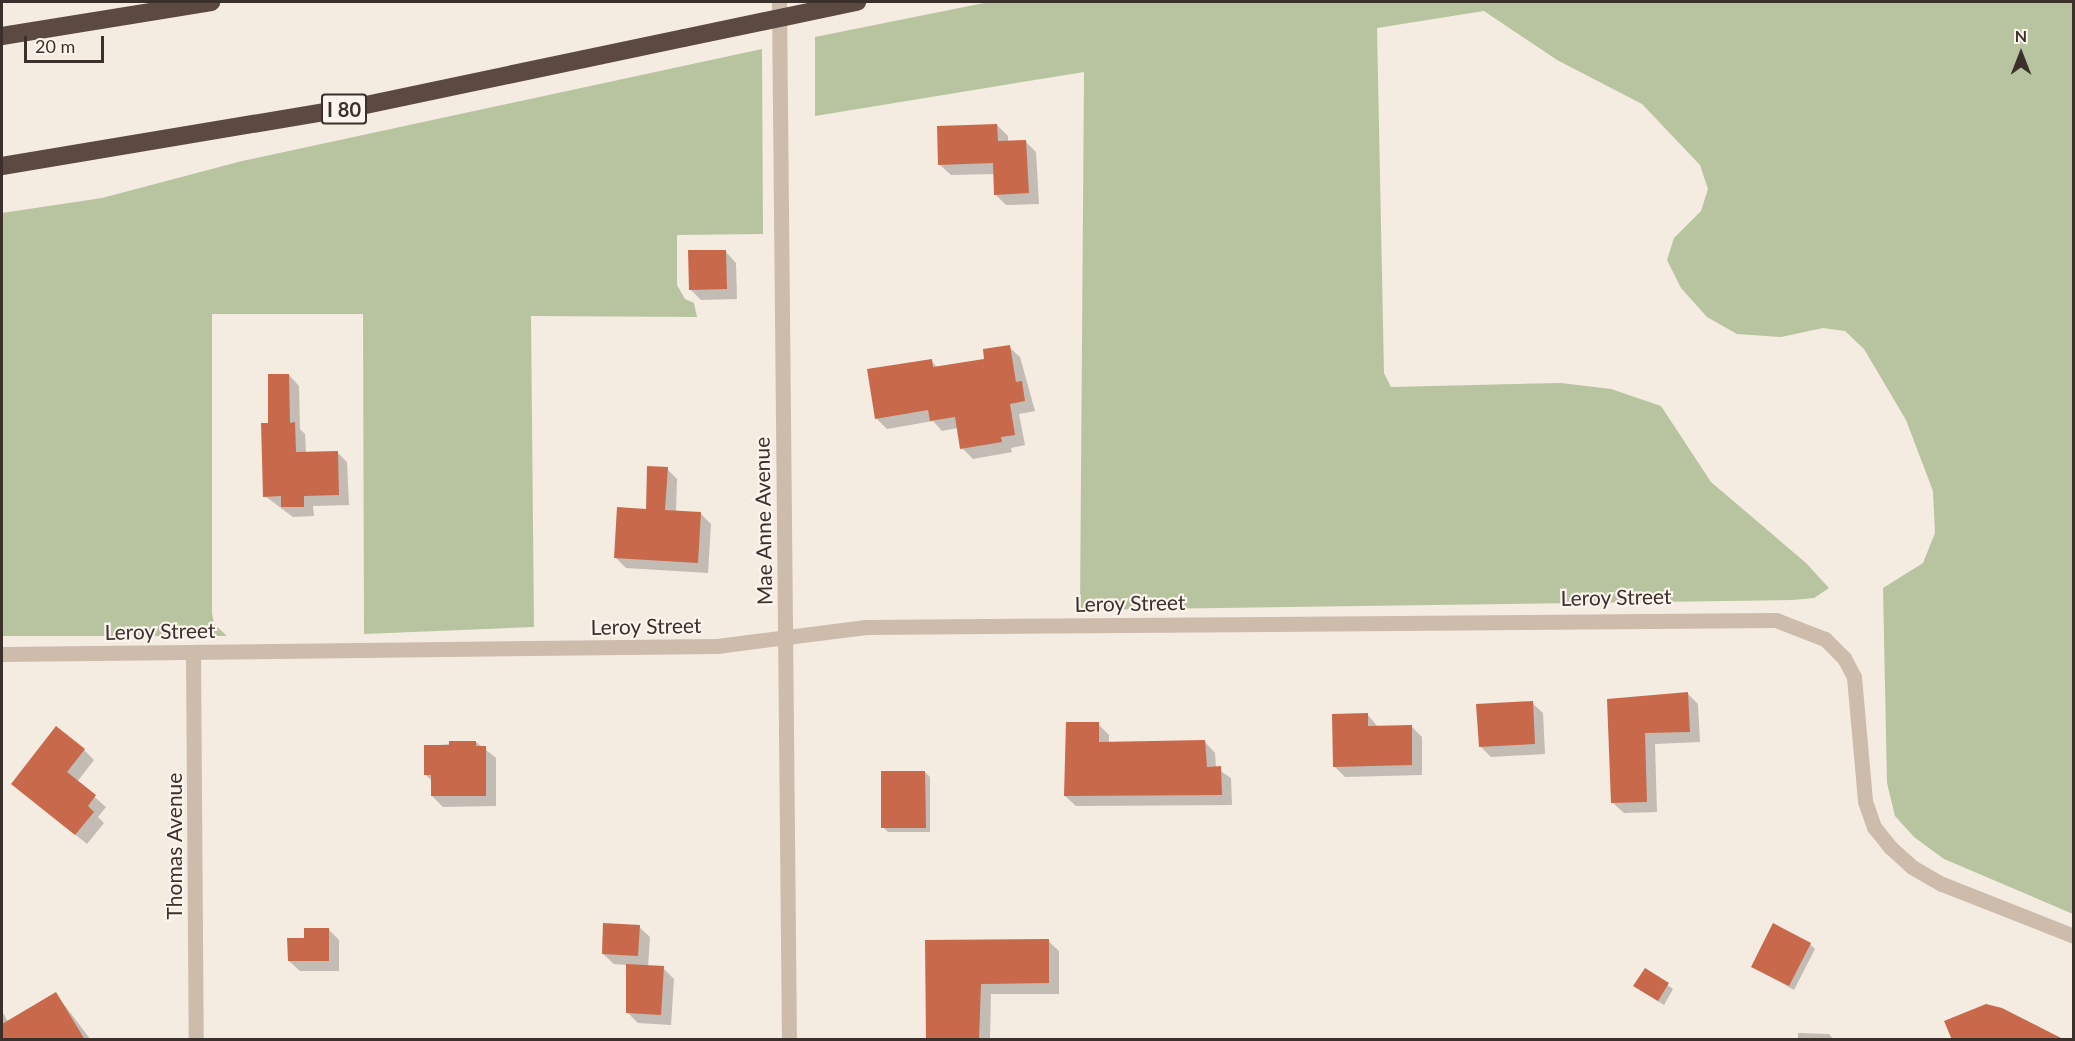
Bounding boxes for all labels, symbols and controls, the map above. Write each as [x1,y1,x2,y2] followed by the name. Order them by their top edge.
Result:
[27,24,106,62] scale bar
[1991,24,2051,84] north arrow
[2015,26,2027,45] text: N
[35,35,75,57] text: 20 m
[320,92,368,126] road number: I 80
[749,436,777,606] street label: Mae Anne Avenue
[1560,583,1672,611] street label: Leroy Street
[1074,589,1186,617] street label: Leroy Street
[590,612,702,640] street label: Leroy Street
[104,617,216,645] street label: Leroy Street
[161,772,187,920] street label: Thomas Avenue

